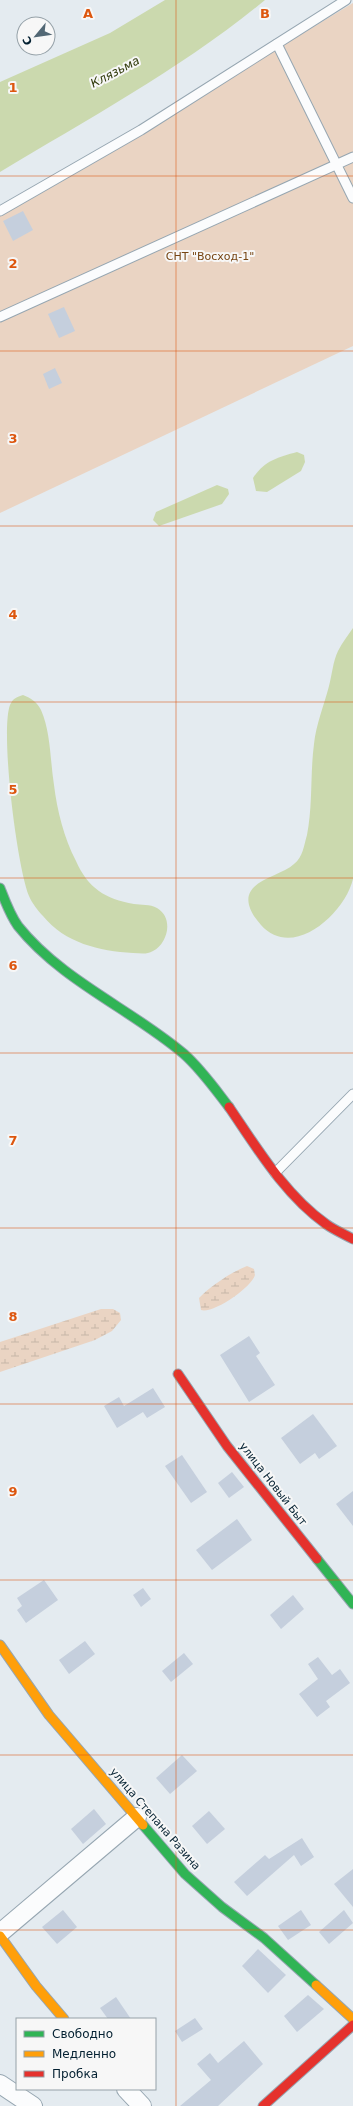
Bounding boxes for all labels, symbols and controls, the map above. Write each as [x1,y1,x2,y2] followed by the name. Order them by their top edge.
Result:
[83,6,93,21] text: A
[260,6,270,21] text: B
[16,16,56,56] north arrow
[20,34,35,47] text: С
[88,53,142,91] water label: Клязьма
[8,80,18,95] text: 1
[166,250,254,263] park label: СНТ "Восход-1"
[8,256,18,271] text: 2
[8,431,18,446] text: 3
[8,607,18,622] text: 4
[8,782,18,797] text: 5
[8,958,18,973] text: 6
[8,1133,18,1148] text: 7
[8,1309,18,1324] text: 8
[237,1440,310,1529] street label: улица Новый Быт
[8,1484,18,1499] text: 9
[107,1765,203,1873] street label: улица Степана Разина
[16,2018,156,2090] legend
[52,2027,113,2041] text: Свободно
[52,2047,116,2061] text: Медленно
[52,2067,98,2081] text: Пробка

